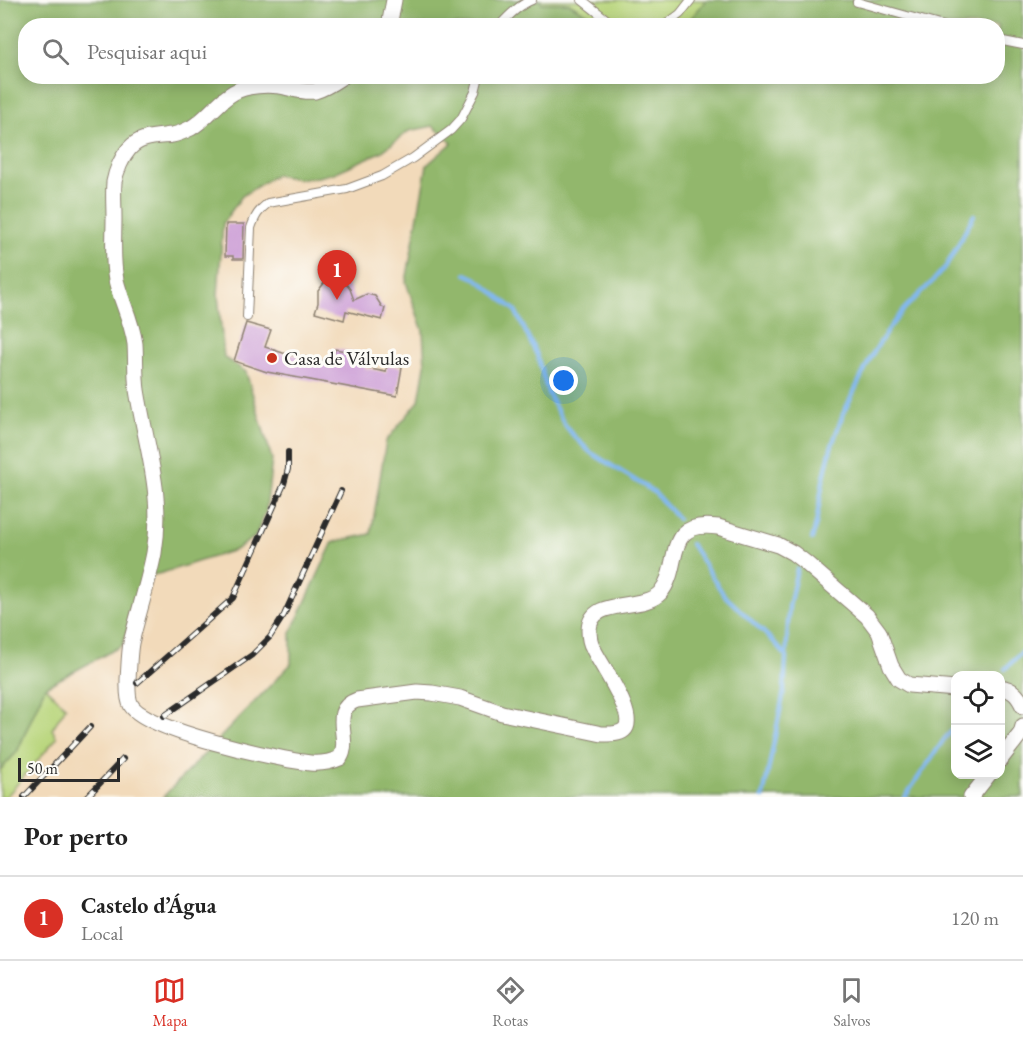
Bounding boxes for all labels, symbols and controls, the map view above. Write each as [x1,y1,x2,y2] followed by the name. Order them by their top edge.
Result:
[18,18,1005,84] search box
[39,35,72,68] icon: search
[87,37,207,66] text: Pesquisar aqui
[318,250,356,300] pin: 1
[284,345,409,371] place label: Casa de Válvulas
[265,351,279,365] marker: Casa de Válvulas
[549,366,578,395] your location
[951,671,1005,779] map controls
[951,671,1005,725] button: locate
[951,725,1005,779] button: layers
[18,755,120,782] scale bar
[27,758,58,779] text: 50 m
[24,819,128,853] text: Por perto
[81,891,216,920] text: Castelo d’Água
[38,905,49,931] text: 1
[951,905,999,931] text: 120 m
[81,920,123,946] text: Local
[152,974,187,1031] tab: Mapa
[492,974,528,1031] tab: Rotas
[833,974,871,1031] tab: Salvos

